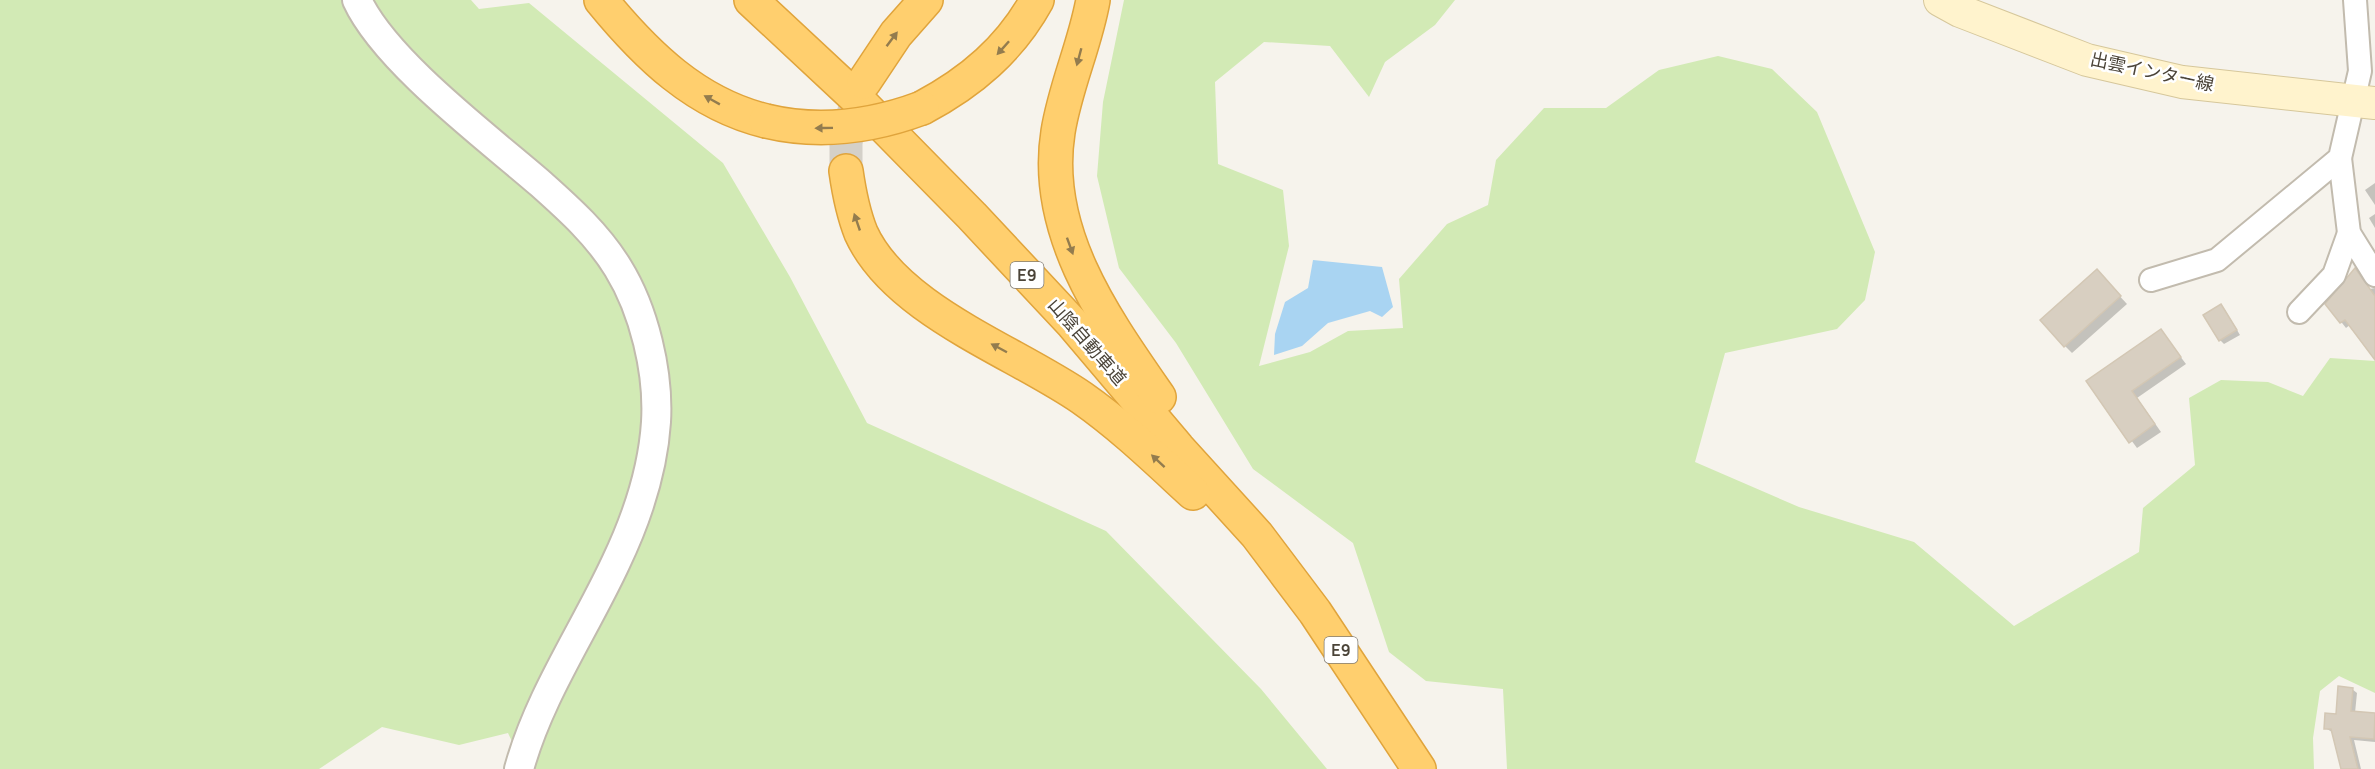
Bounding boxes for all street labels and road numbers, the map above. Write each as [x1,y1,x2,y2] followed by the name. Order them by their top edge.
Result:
[2088,46,2216,96] street label: 出雲インター線
[1010,262,1044,288] road number: E9
[1043,293,1132,390] street label: 山陰自動車道
[1324,637,1358,663] road number: E9

